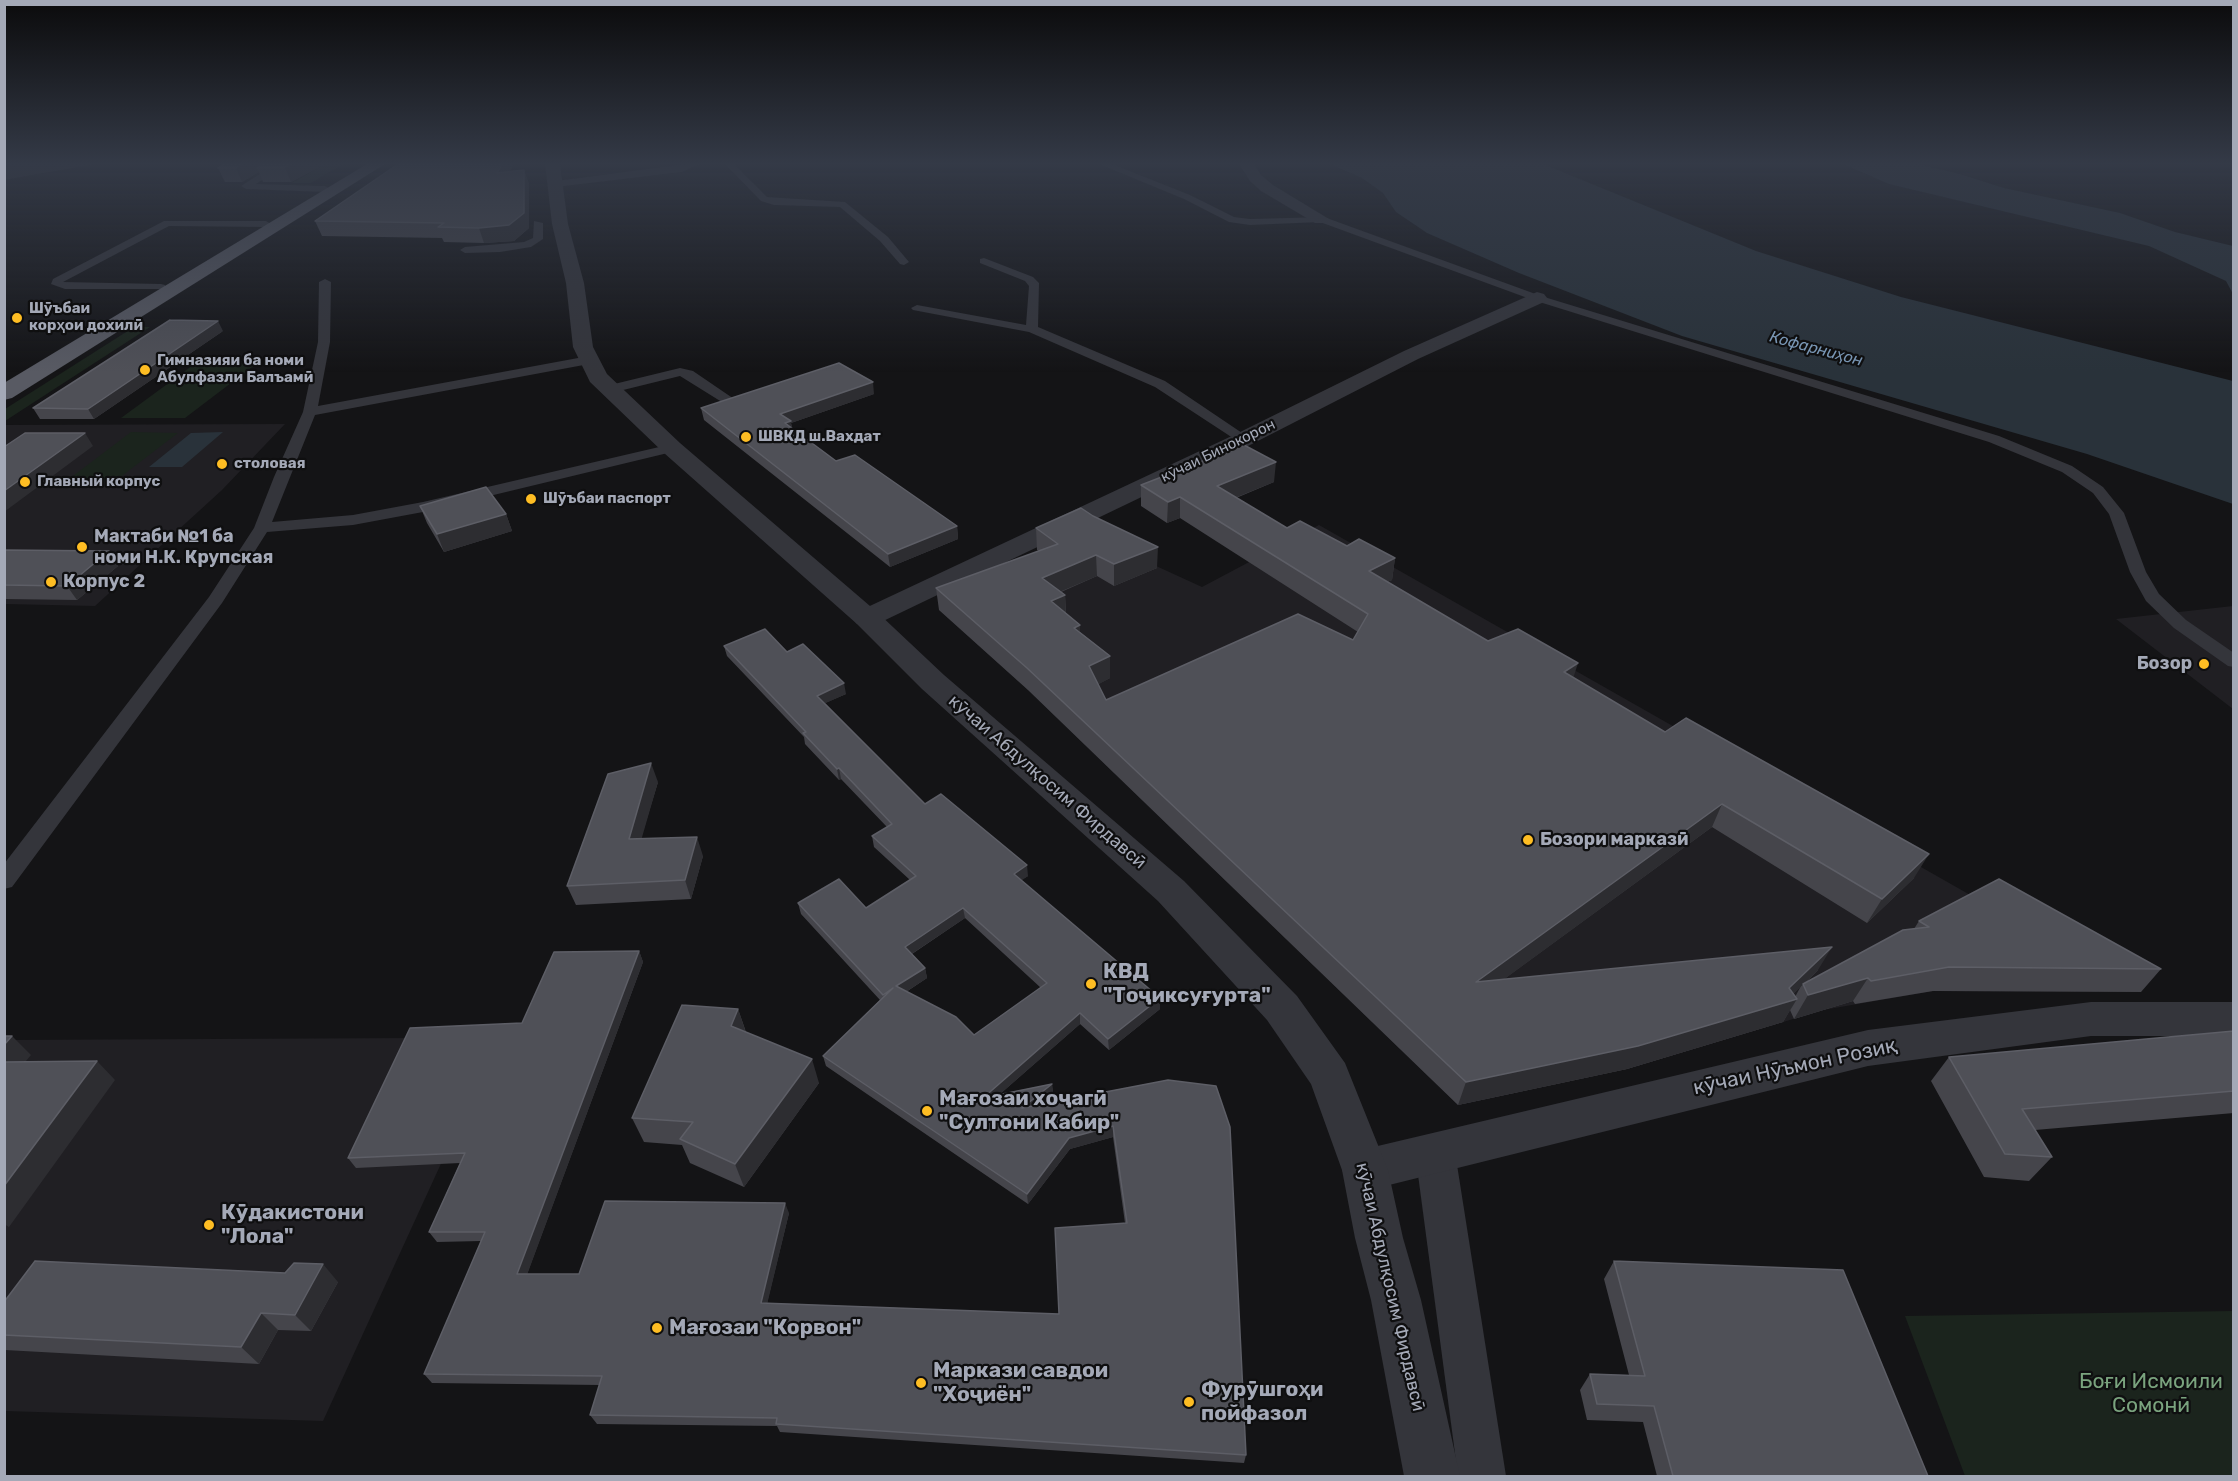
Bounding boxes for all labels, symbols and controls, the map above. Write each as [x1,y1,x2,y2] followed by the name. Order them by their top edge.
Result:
[29,300,143,335] place label: Шӯъбаи корҳои дохилӣ
[10,311,24,325] marker: Шӯъбаи корҳои дохилӣ
[1767,327,1865,371] water label: Кофарниҳон
[157,352,313,387] place label: Гимназияи ба номи Абулфазли Балъамӣ
[138,363,152,377] marker: Гимназияи ба номи Абулфазли Балъамӣ
[1158,416,1278,486] street label: кӯчаи Бинокорон
[758,428,881,446] place label: ШВКД ш.Вахдат
[739,430,753,444] marker: ШВКД ш.Вахдат
[234,455,306,473] place label: столовая
[215,457,229,471] marker: столовая
[37,473,160,491] place label: Главный корпус
[18,475,32,489] marker: Главный корпус
[543,490,671,508] place label: Шӯъбаи паспорт
[524,492,538,506] marker: Шӯъбаи паспорт
[94,526,273,568] place label: Мактаби №1 ба номи Н.К. Крупская
[75,540,89,554] marker: Мактаби №1 ба номи Н.К. Крупская
[63,571,145,593] place label: Корпус 2
[44,575,58,589] marker: Корпус 2
[2137,653,2192,675] place label: Бозор
[2197,657,2211,671] marker: Бозор
[944,690,1150,874] street label: кӯчаи Абдулқосим Фирдавсӣ
[1540,829,1689,851] place label: Бозори марказӣ
[1521,833,1535,847] marker: Бозори марказӣ
[1103,959,1271,1009] place label: КВД "Тоҷиксуғурта"
[1084,977,1098,991] marker: КВД "Тоҷиксуғурта"
[1691,1033,1899,1101] street label: кӯчаи Нӯъмон Розиқ
[939,1086,1119,1136] place label: Мағозаи хоҷагӣ "Султони Кабир"
[920,1104,934,1118] marker: Мағозаи хоҷагӣ "Султони Кабир"
[1351,1161,1429,1413] street label: кӯчаи Абдулқосим Фирдавсӣ
[221,1200,364,1250] place label: Кӯдакистони "Лола"
[202,1218,216,1232] marker: Кӯдакистони "Лола"
[669,1315,861,1341] place label: Мағозаи "Корвон"
[650,1321,664,1335] marker: Мағозаи "Корвон"
[933,1358,1108,1408] place label: Маркази савдои "Хоҷиён"
[2079,1369,2223,1419] park label: Боғи Исмоили Сомонӣ
[914,1376,928,1390] marker: Маркази савдои "Хоҷиён"
[1201,1377,1323,1427] place label: Фурӯшгоҳи пойфазол
[1182,1395,1196,1409] marker: Фурӯшгоҳи пойфазол

